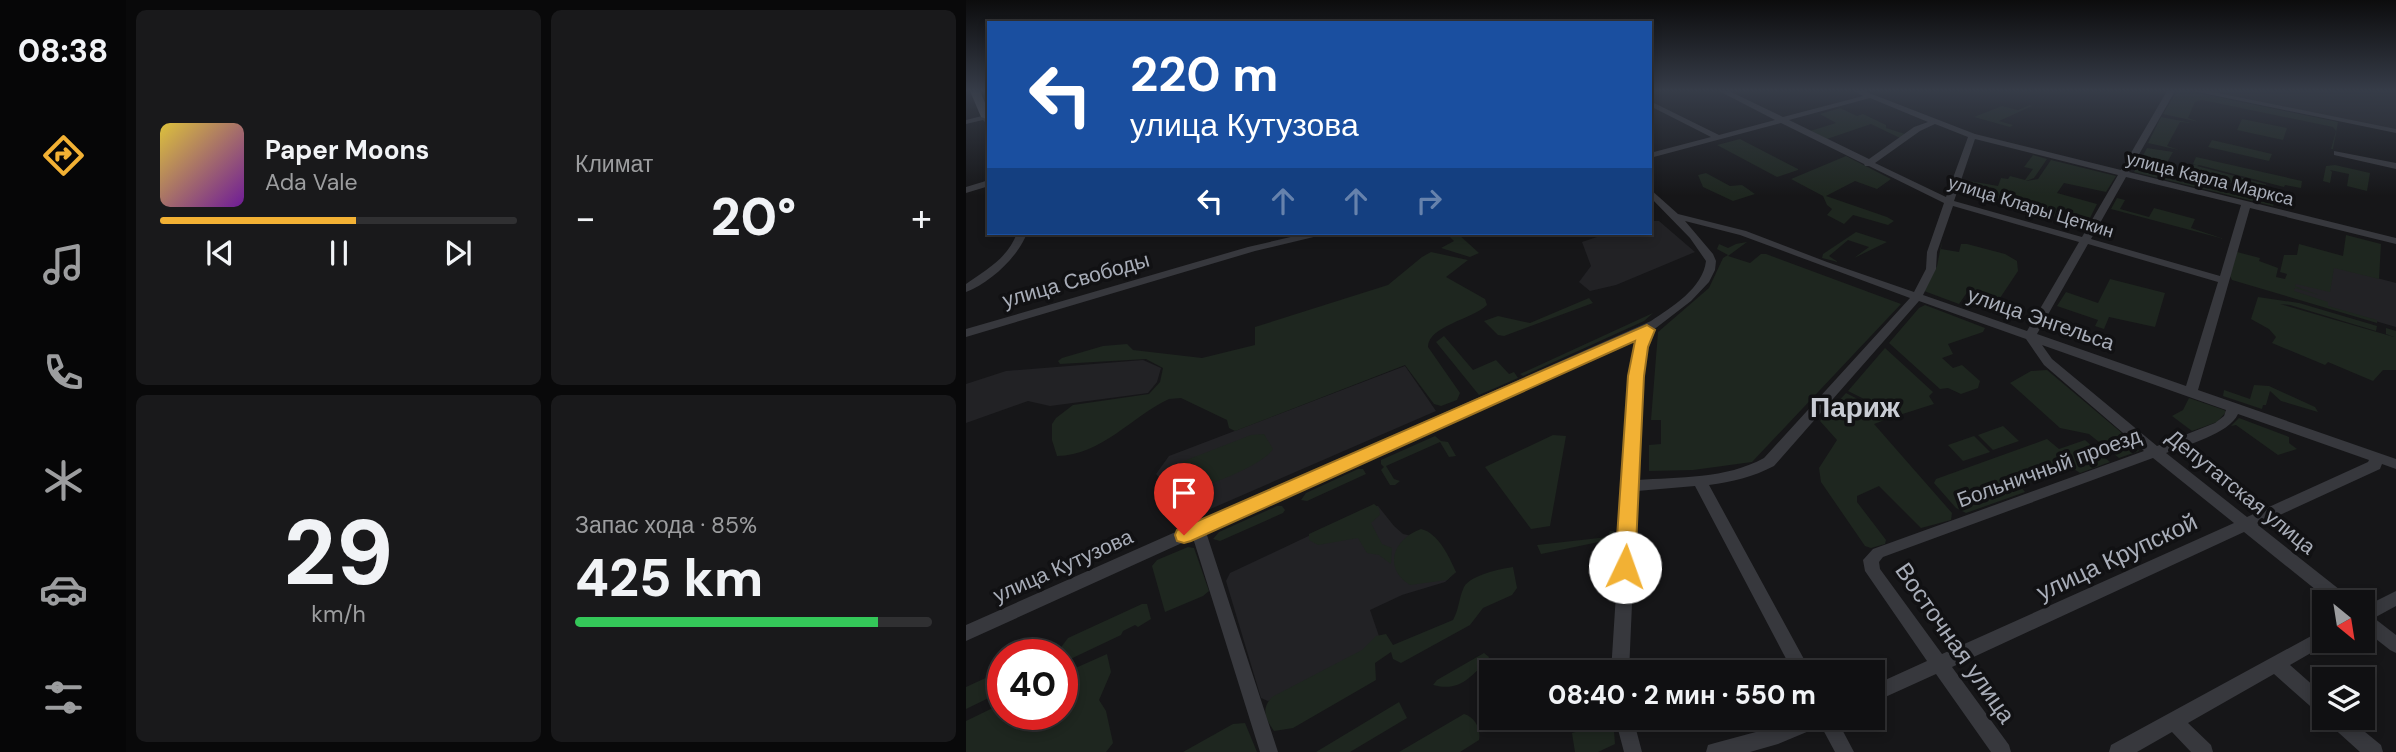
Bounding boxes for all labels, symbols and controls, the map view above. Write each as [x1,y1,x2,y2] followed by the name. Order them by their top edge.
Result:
[18,30,108,72] text: 08:38
[1130,42,1278,106] text: 220 m
[1015,49,1106,140] icon: left
[1130,104,1359,146] text: улица Кутузова
[39,131,88,180] icon: directions
[265,133,429,167] text: Paper Moons
[2124,147,2297,212] street label: улица Карла Маркса
[575,149,653,179] text: Климат
[265,167,358,197] text: Ada Vale
[1945,170,2117,244] street label: улица Клары Цеткин
[1191,182,1229,220] icon: left
[1264,182,1302,220] icon: ahead
[1337,182,1375,220] icon: ahead
[1410,182,1448,220] icon: right
[711,183,796,251] text: 20°
[575,193,596,243] text: −
[911,193,932,243] text: +
[201,234,239,272] icon: previous
[320,234,358,272] icon: pause
[439,234,477,272] icon: next
[39,240,88,289] icon: music
[999,246,1153,314] street label: улица Свободы
[1964,281,2118,357] street label: улица Энгельса
[39,348,88,397] icon: phone
[1810,389,1901,426] district label: Париж
[1953,422,2145,514] street label: Больничный проезд
[2161,423,2322,561] street label: Депутатская улица
[39,456,88,505] icon: climate
[1154,463,1214,535] pin
[1165,474,1203,512] icon: arrive
[284,494,393,612] text: 29
[2031,506,2202,607] street label: улица Крупской
[575,510,757,540] text: Запас хода · 85%
[989,523,1138,609] street label: улица Кутузова
[1588,530,1662,604] position arrow
[575,544,763,612] text: 425 km
[1888,556,2023,730] street label: Восточная улица
[39,565,88,614] icon: car
[2312,590,2375,653] north arrow
[2312,590,2375,730] map controls
[311,599,366,629] text: km/h
[987,639,1078,730] speed limit sign: 40
[2312,667,2375,730] button: layers
[39,673,88,722] icon: filters
[1548,678,1816,712] text: 08:40 · 2 мин · 550 m

